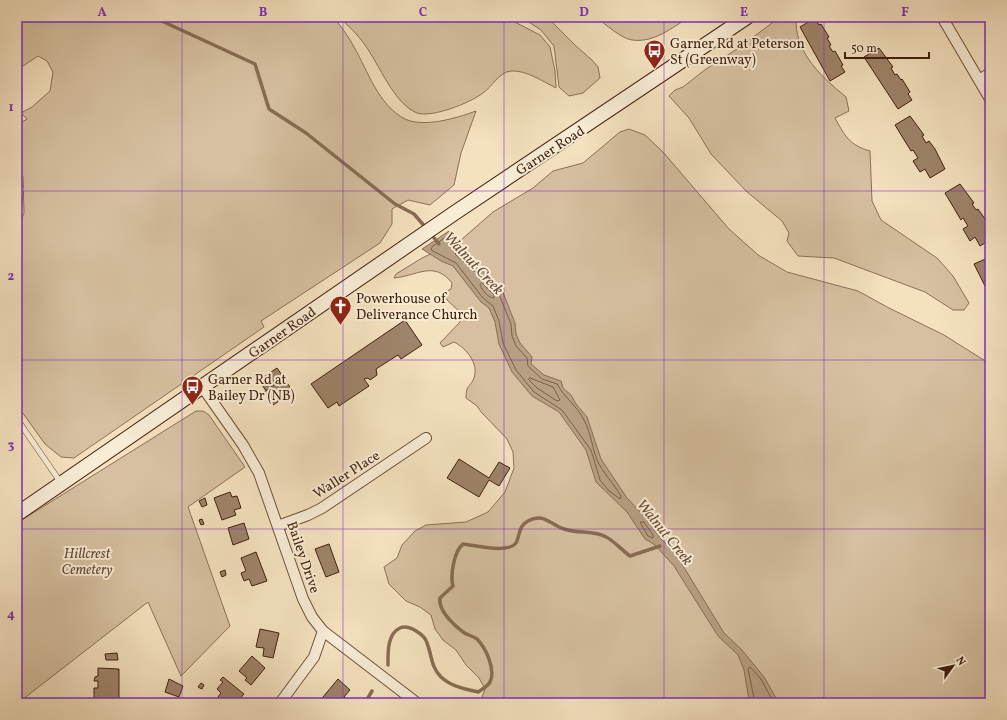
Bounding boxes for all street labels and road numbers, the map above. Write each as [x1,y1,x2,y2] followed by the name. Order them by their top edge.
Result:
[513,122,589,181] street label: Garner Road
[245,303,320,363] street label: Garner Road
[310,446,384,504] street label: Waller Place
[281,519,324,596] street label: Bailey Drive

